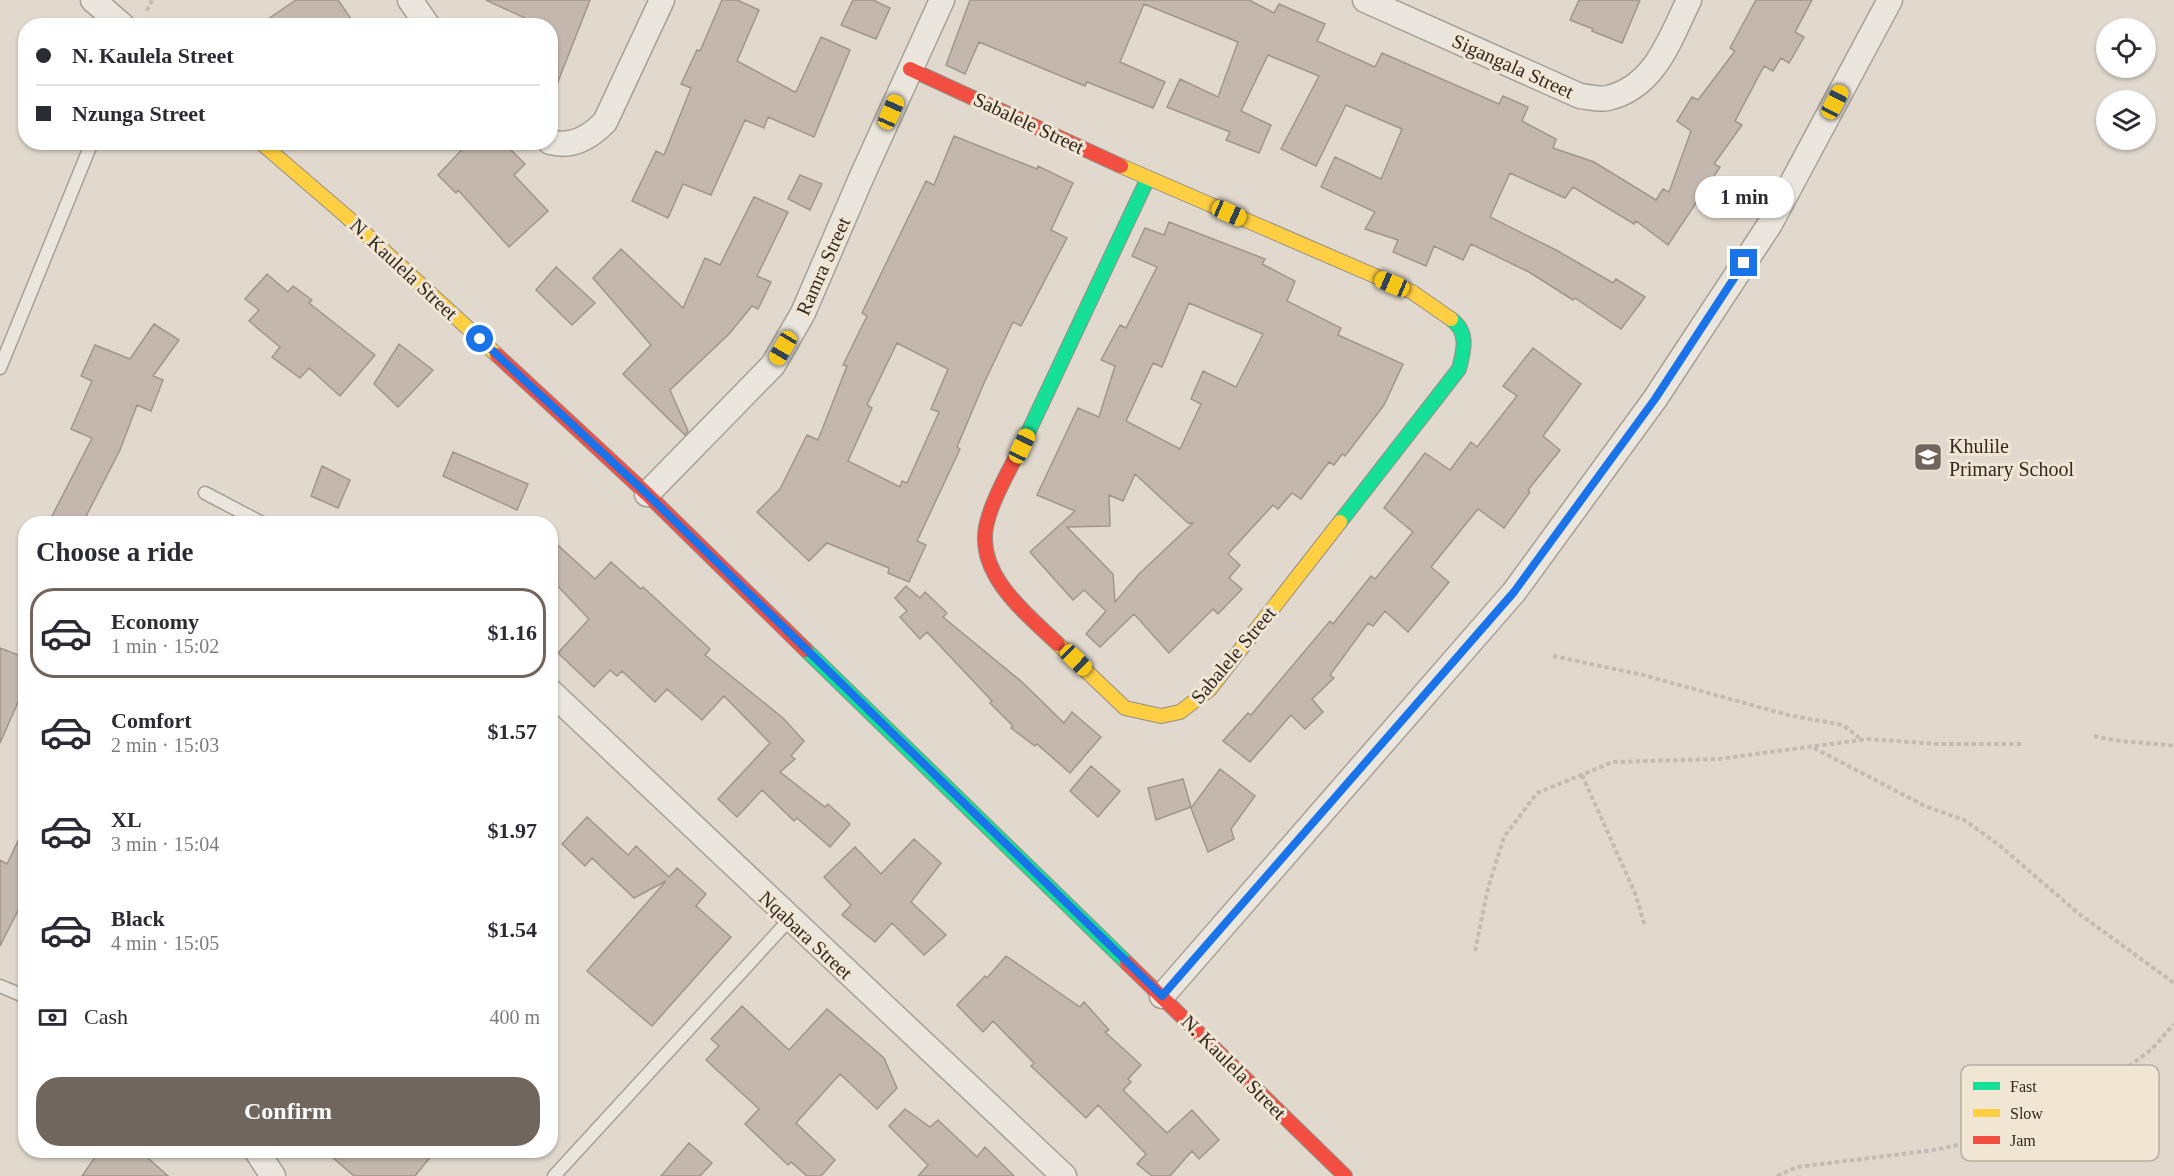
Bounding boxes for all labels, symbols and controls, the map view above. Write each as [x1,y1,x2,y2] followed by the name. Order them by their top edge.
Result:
[2096,18,2156,150] map controls
[2096,18,2156,78] button: locate
[1448,29,1577,104] street label: Sigangala Street
[72,43,234,68] text: N. Kaulela Street
[1819,82,1851,122] car
[970,88,1088,158] street label: Sabalele Street
[2096,90,2156,150] button: layers
[875,92,907,132] car
[72,101,205,126] text: Nzunga Street
[1694,176,1794,218] callout: 1 min
[1720,186,1769,208] text: 1 min
[1209,197,1249,229] car
[792,213,855,318] street label: Ramra Street
[346,214,462,325] street label: N. Kaulela Street
[1730,249,1757,276] route end
[1372,269,1412,299] car
[466,325,493,352] route start
[766,328,800,368] car
[1006,426,1038,466] car
[1949,435,2074,481] place label: Khulile Primary School
[1912,441,1944,473] school or university icon: Khulile Primary School
[36,537,194,567] text: Choose a ride
[1186,602,1280,708] street label: Sabalele Street
[39,606,93,660] icon: car
[111,609,199,634] text: Economy
[488,620,537,645] text: $1.16
[111,635,219,657] text: 1 min · 15:02
[1057,641,1095,679] car
[39,705,93,759] icon: car
[111,708,192,733] text: Comfort
[488,719,537,744] text: $1.57
[111,734,219,756] text: 2 min · 15:03
[39,804,93,858] icon: car
[111,807,142,832] text: XL
[488,818,537,843] text: $1.97
[111,833,219,855] text: 3 min · 15:04
[754,886,857,985] street label: Nqabara Street
[39,903,93,957] icon: car
[111,906,165,931] text: Black
[488,917,537,942] text: $1.54
[111,932,219,954] text: 4 min · 15:05
[36,1001,69,1034] icon: cash
[84,1004,128,1029] text: Cash
[489,1006,540,1028] text: 400 m
[1177,1010,1291,1124] street label: N. Kaulela Street
[1961,1065,2159,1161] legend
[36,1077,540,1146] button: Confirm
[2010,1078,2037,1095] text: Fast
[2010,1105,2043,1122] text: Slow
[2010,1132,2036,1149] text: Jam

